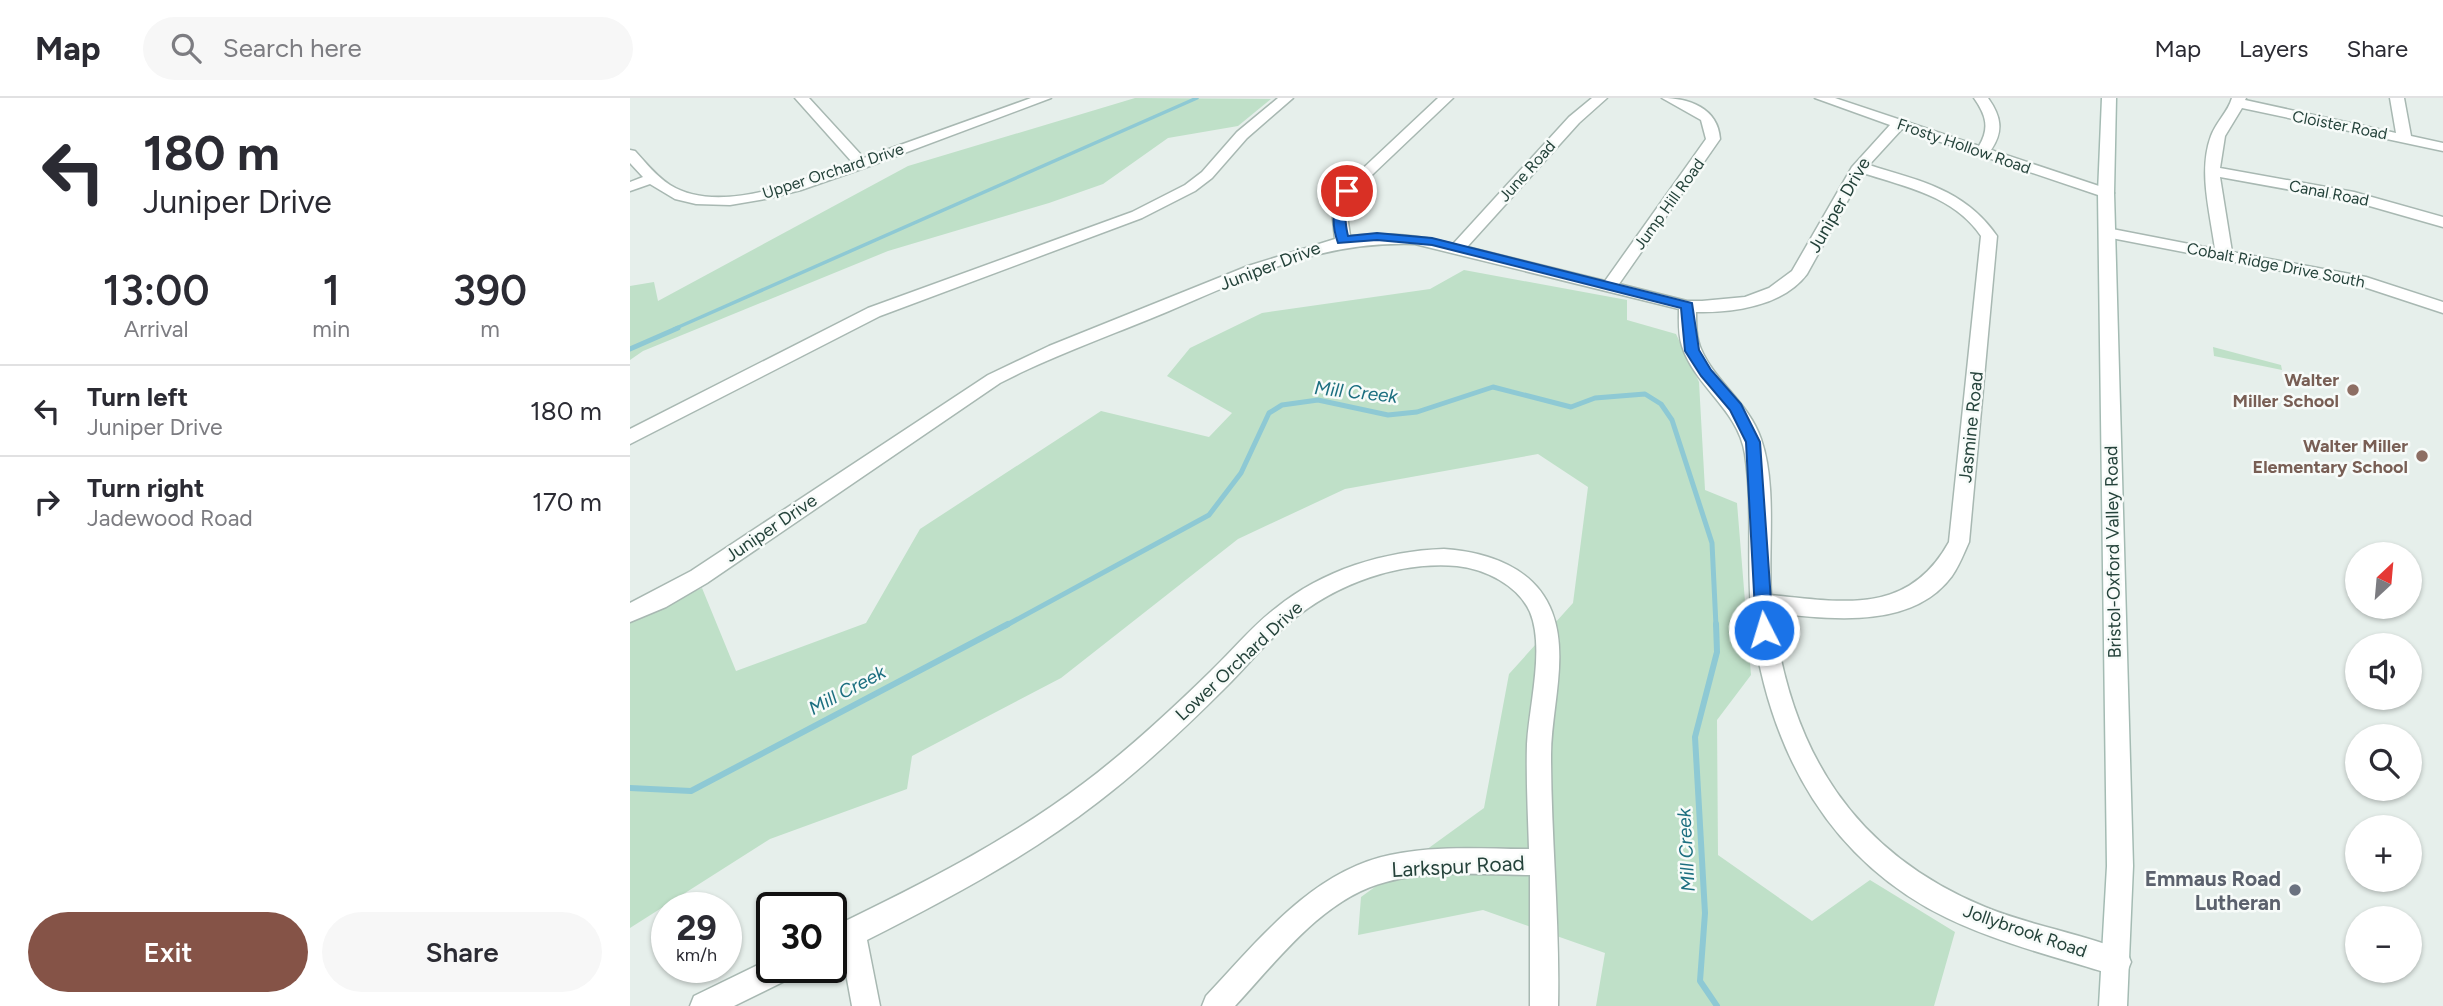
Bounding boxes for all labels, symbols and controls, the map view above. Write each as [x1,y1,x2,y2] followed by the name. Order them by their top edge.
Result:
[143,17,633,80] search box
[35,29,101,68] text: Map
[167,29,205,67] icon: search
[223,32,362,64] text: Search here
[2154,34,2201,63] text: Map
[2239,34,2308,63] text: Layers
[2346,34,2408,63] text: Share
[2291,106,2389,144] street label: Cloister Road
[1895,114,2033,178] street label: Frosty Hollow Road
[143,123,280,182] text: 180 m
[28,126,119,217] icon: left
[1495,137,1559,205] street label: June Road
[760,139,906,203] street label: Upper Orchard Drive
[1803,153,1875,256] street label: Juniper Drive
[1630,155,1708,253] street label: Jump Hill Road
[1317,161,1377,221] pin
[1328,172,1366,210] icon: arrive
[2287,176,2371,210] street label: Canal Road
[143,183,332,221] text: Juniper Drive
[1217,237,1324,295] street label: Juniper Drive
[2185,238,2367,292] street label: Cobalt Ridge Drive South
[103,265,210,316] text: 13:00
[322,265,340,316] text: 1
[453,265,527,316] text: 390
[124,315,189,343] text: Arrival
[312,315,350,343] text: min
[480,315,500,343] text: m
[2233,369,2339,412] place label: Walter Miller School
[1954,370,1988,484] street label: Jasmine Road
[1313,376,1400,408] water label: Mill Creek
[87,381,188,413] text: Turn left
[2345,382,2361,398] marker: Walter Miller School
[28,392,66,430] icon: left
[530,395,602,427] text: 180 m
[87,413,223,441] text: Juniper Drive
[2253,435,2408,478] place label: Walter Miller Elementary School
[2100,445,2126,659] street label: Bristol-Oxford Valley Road
[2414,448,2430,464] marker: Walter Miller Elementary School
[87,472,204,504] text: Turn right
[28,483,66,521] icon: right
[532,486,602,518] text: 170 m
[721,489,821,567] street label: Juniper Drive
[87,504,253,532] text: Jadewood Road
[2345,542,2422,620] north arrow
[2345,542,2422,983] map controls
[1727,593,1801,667] position arrow
[1171,596,1307,725] street label: Lower Orchard Drive
[2345,633,2422,710] button: sound
[805,660,890,720] water label: Mill Creek
[2345,724,2422,801] button: search
[1672,807,1700,892] water label: Mill Creek
[2345,815,2422,892] button: +
[1391,850,1525,882] street label: Larkspur Road
[2145,866,2281,915] place label: Emmaus Road Lutheran
[2287,882,2303,898] marker: Emmaus Road Lutheran
[756,892,847,983] speed limit sign: 30
[1960,900,2090,962] street label: Jollybrook Road
[2345,906,2422,983] button: −
[676,907,717,949] text: 29
[28,912,308,992] button: Exit
[322,912,602,992] button: Share
[676,944,717,966] text: km/h

